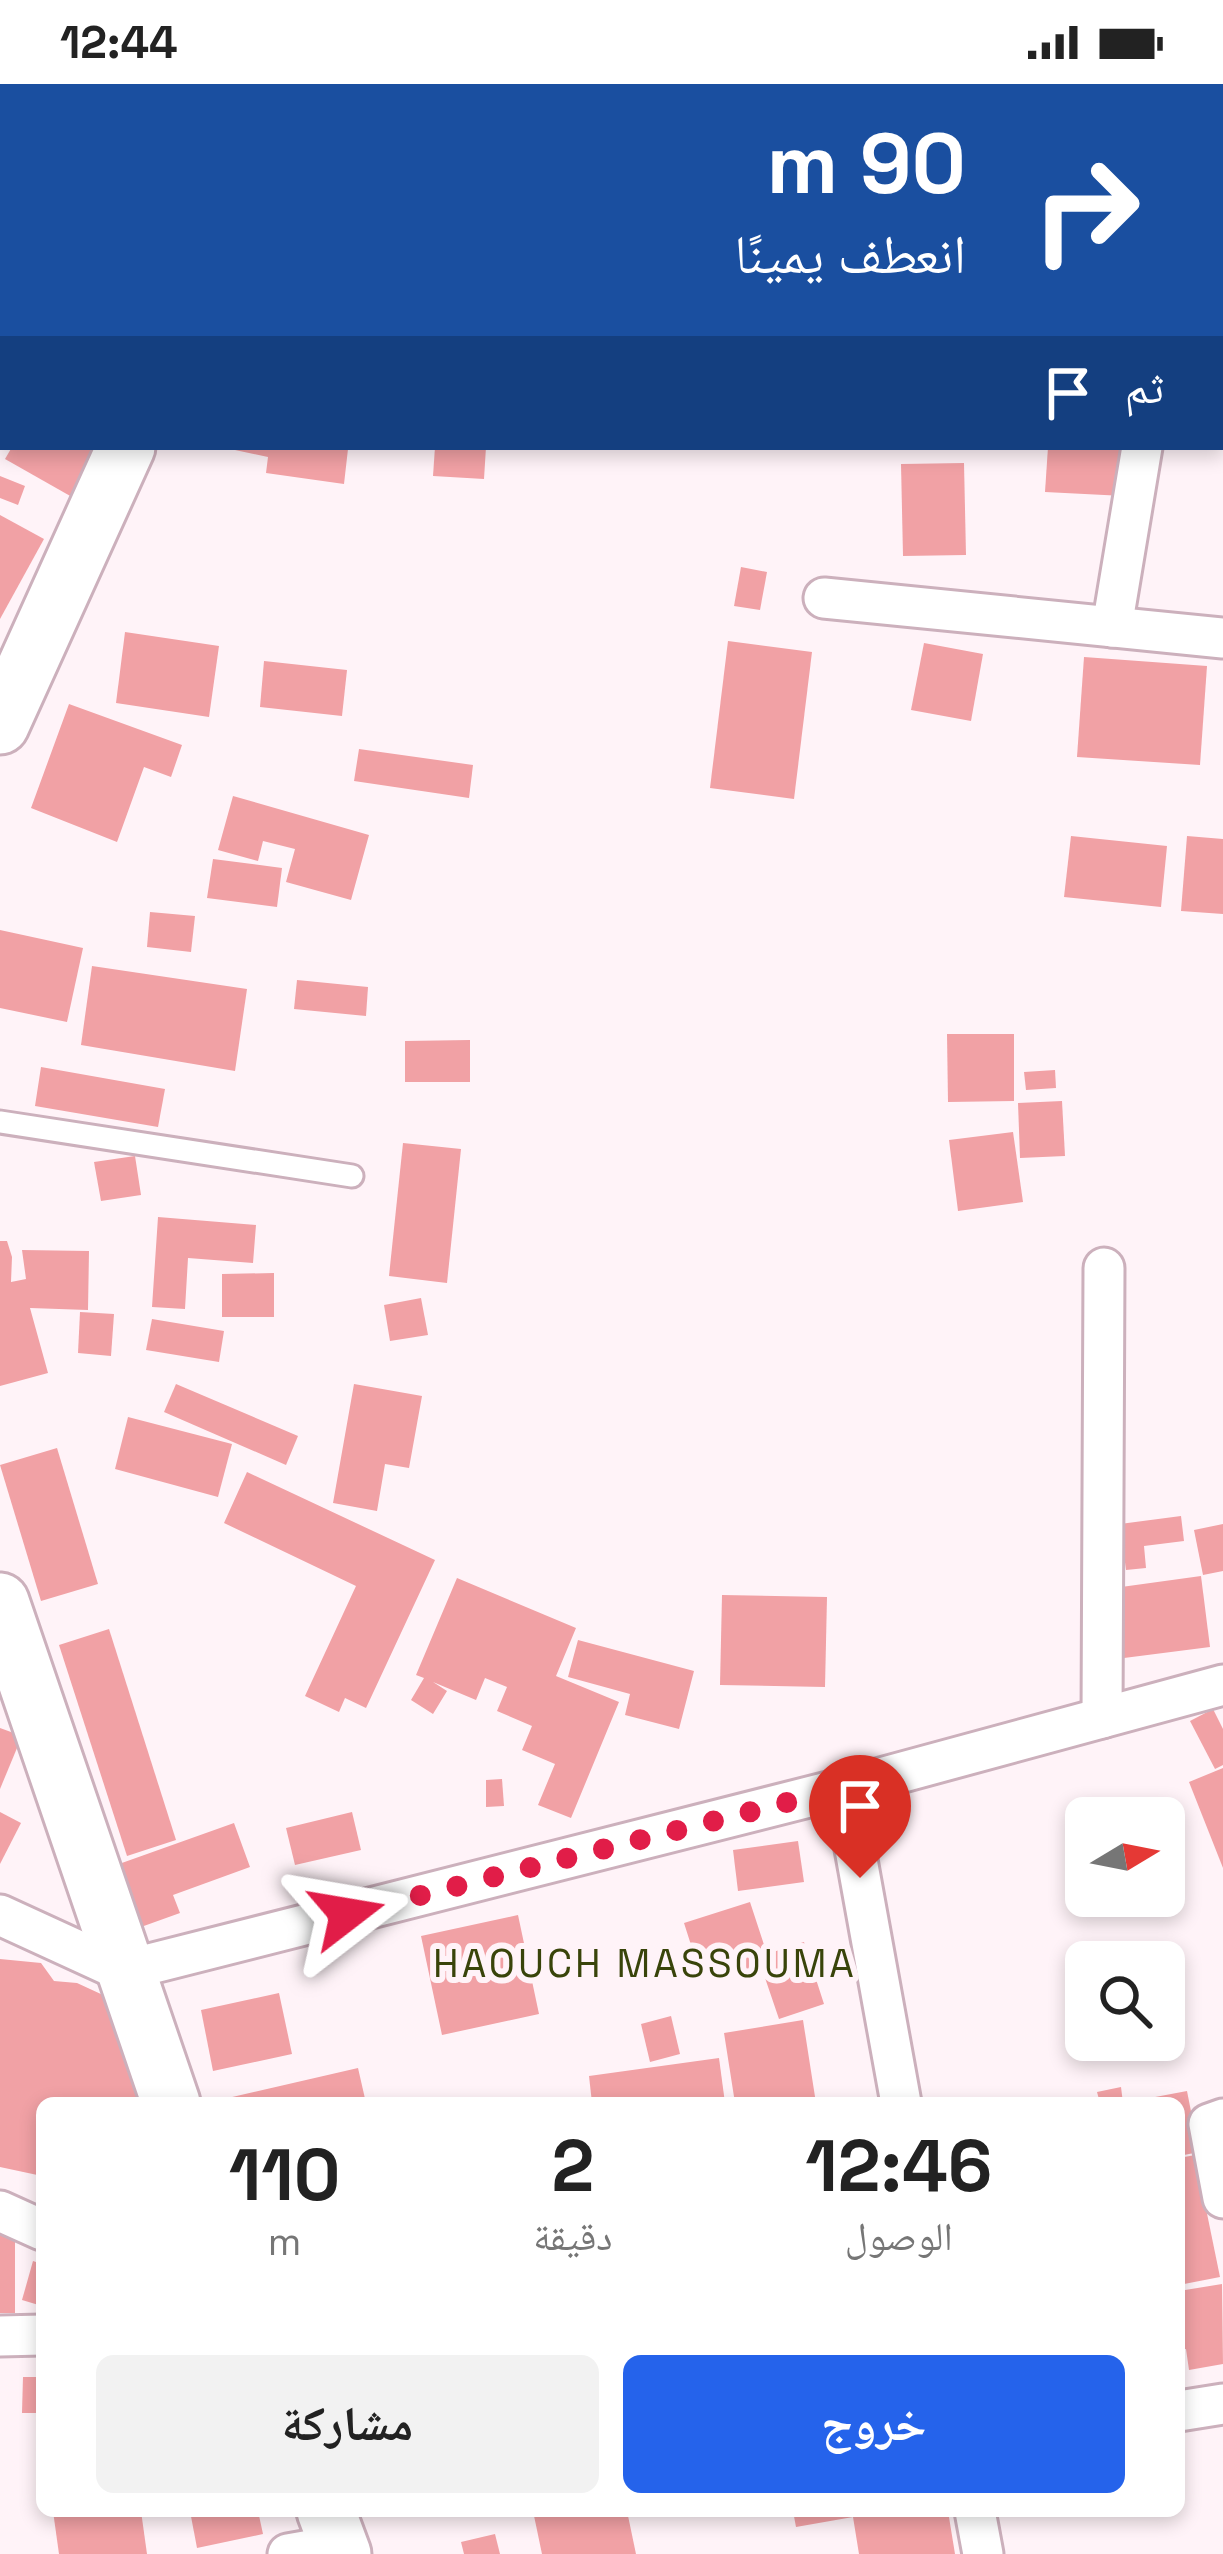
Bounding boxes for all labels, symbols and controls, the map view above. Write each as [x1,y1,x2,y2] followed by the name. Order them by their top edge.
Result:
[60,14,178,71] text: 12:44
[767,110,966,218] text: 90 m
[1008,132,1164,288] icon: right
[734,220,966,289] text: انعطف يمينًا
[1125,359,1164,416] text: ثم
[1035,360,1101,426] icon: arrive
[809,1755,911,1878] pin
[827,1773,893,1839] icon: arrive
[1065,1797,1185,1917] north arrow
[1065,1797,1185,2061] map controls
[284,1851,410,1977] position arrow
[433,1939,857,1988] district label: HAOUCH MASSOUMA
[1065,1941,1185,2061] button: search
[551,2120,594,2212] text: 2
[805,2120,992,2212] text: 12:46
[229,2129,340,2221] text: 110
[533,2212,613,2261] text: دقيقة
[845,2212,953,2261] text: الوصول
[268,2217,301,2266] text: m
[96,2355,599,2493] button: مشاركة
[623,2355,1125,2493] button: خروج

